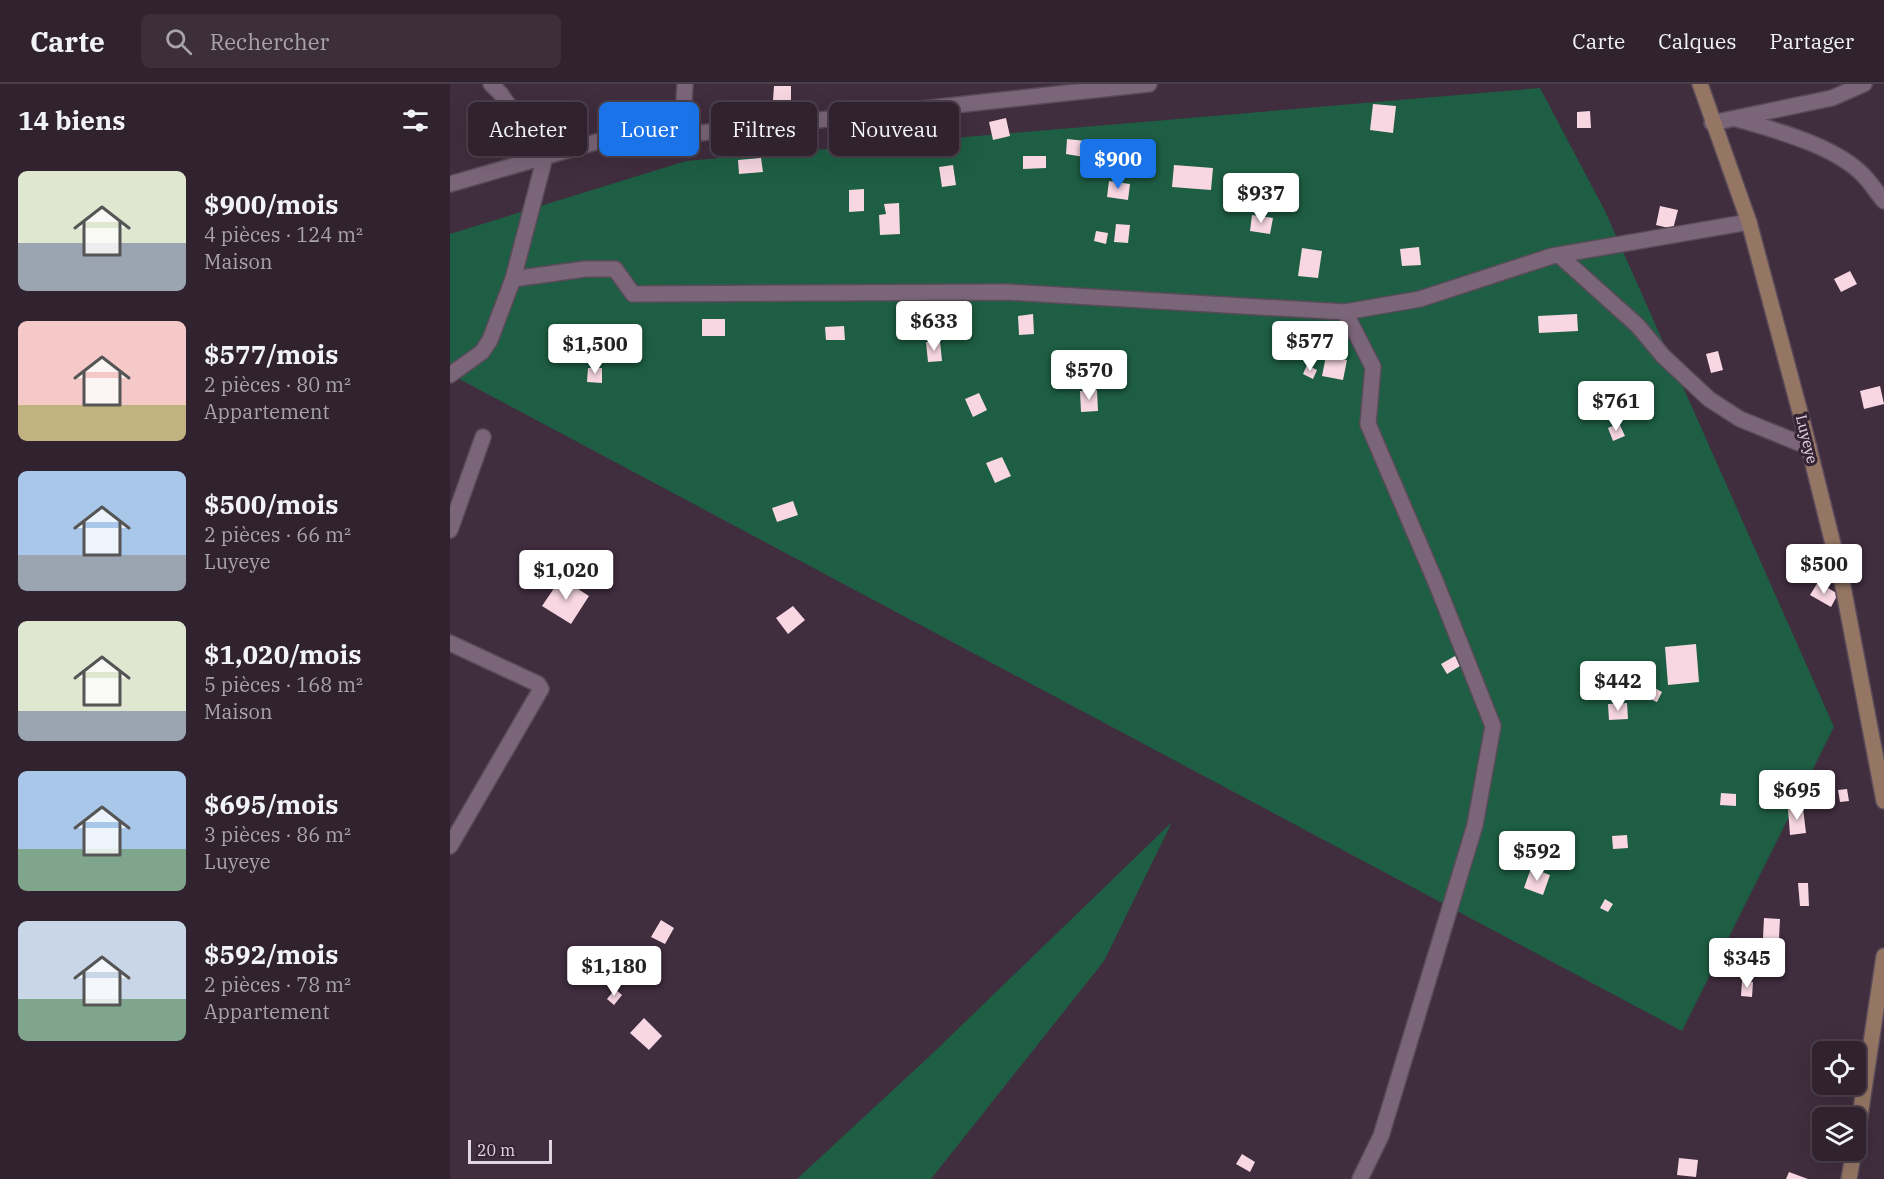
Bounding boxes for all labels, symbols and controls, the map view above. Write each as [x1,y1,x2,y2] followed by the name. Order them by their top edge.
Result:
[141,14,561,68] search box
[30,23,105,60] text: Carte
[162,25,195,58] icon: search
[210,27,329,56] text: Rechercher
[1572,27,1625,55] text: Carte
[1658,27,1737,55] text: Calques
[1770,27,1854,55] text: Partager
[468,102,587,156] chip: Acheter
[599,102,699,156] chip: Louer
[711,102,817,156] chip: Filtres
[829,102,959,156] chip: Nouveau
[18,103,125,137] text: 14 biens
[399,104,432,137] icon: filters
[1082,139,1154,190] pin: $900
[1094,145,1142,172] text: $900
[1225,173,1297,224] pin: $937
[1237,179,1285,206] text: $937
[204,187,338,221] text: $900/mois
[66,195,138,267] icon: home
[204,221,363,248] text: 4 pièces · 124 m²
[204,248,272,275] text: Maison
[898,301,970,352] pin: $633
[910,307,958,334] text: $633
[1274,321,1346,372] pin: $577
[546,324,644,375] pin: $1,500
[1286,327,1334,354] text: $577
[562,330,628,357] text: $1,500
[204,337,338,371] text: $577/mois
[66,345,138,417] icon: home
[1053,350,1125,401] pin: $570
[1065,356,1113,383] text: $570
[204,371,351,398] text: 2 pièces · 80 m²
[1580,381,1652,432] pin: $761
[1592,387,1640,414] text: $761
[204,398,330,425] text: Appartement
[1792,413,1822,465] street label: Luyeye
[204,487,338,521] text: $500/mois
[66,495,138,567] icon: home
[204,521,351,548] text: 2 pièces · 66 m²
[1788,544,1860,595] pin: $500
[204,548,270,575] text: Luyeye
[517,550,615,601] pin: $1,020
[1800,550,1848,577] text: $500
[533,556,599,583] text: $1,020
[204,637,361,671] text: $1,020/mois
[66,645,138,717] icon: home
[1582,661,1654,712] pin: $442
[1594,667,1642,694] text: $442
[204,671,363,698] text: 5 pièces · 168 m²
[204,698,272,725] text: Maison
[1761,770,1833,821] pin: $695
[1773,776,1821,803] text: $695
[204,787,338,821] text: $695/mois
[66,795,138,867] icon: home
[204,821,351,848] text: 3 pièces · 86 m²
[1501,831,1573,882] pin: $592
[1513,837,1561,864] text: $592
[204,848,270,875] text: Luyeye
[204,937,338,971] text: $592/mois
[1711,938,1783,989] pin: $345
[1723,944,1771,971] text: $345
[66,945,138,1017] icon: home
[565,946,663,997] pin: $1,180
[581,952,647,979] text: $1,180
[204,971,351,998] text: 2 pièces · 78 m²
[204,998,330,1025] text: Appartement
[1812,1041,1866,1161] map controls
[1812,1041,1866,1095] button: locate
[1812,1107,1866,1161] button: layers
[468,1137,552,1164] scale bar
[477,1140,515,1160] text: 20 m

